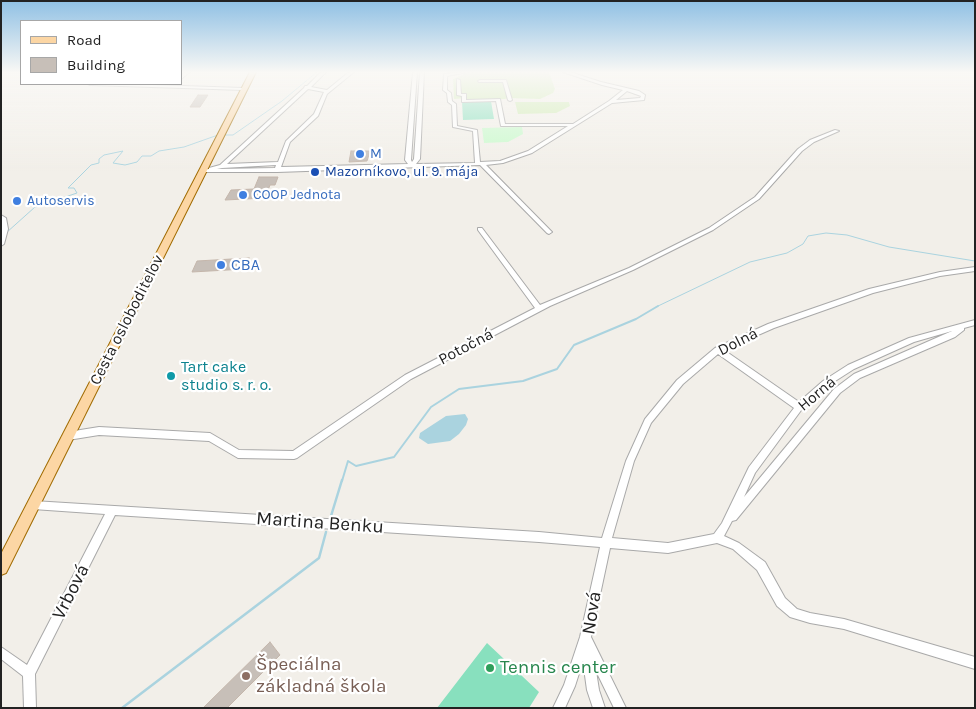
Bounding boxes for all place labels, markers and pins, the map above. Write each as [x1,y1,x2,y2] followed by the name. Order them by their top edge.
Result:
[370,146,382,162] place label: M
[354,148,366,160] marker: M
[325,164,478,180] place label: Mazorníkovo, ul. 9. mája
[309,166,321,178] marker: Mazorníkovo, ul. 9. mája
[253,187,341,203] place label: COOP Jednota
[237,189,249,201] marker: COOP Jednota
[27,193,95,209] place label: Autoservis
[11,195,23,207] marker: Autoservis
[231,255,260,275] place label: CBA
[215,259,227,271] marker: CBA
[181,357,271,395] place label: Tart cake studio s. r. o.
[165,370,177,382] marker: Tart cake studio s. r. o.
[256,654,387,698] place label: Špeciálna základná škola
[500,657,616,679] place label: Tennis center
[484,662,496,674] marker: Tennis center
[240,670,252,682] marker: Špeciálna základná škola

